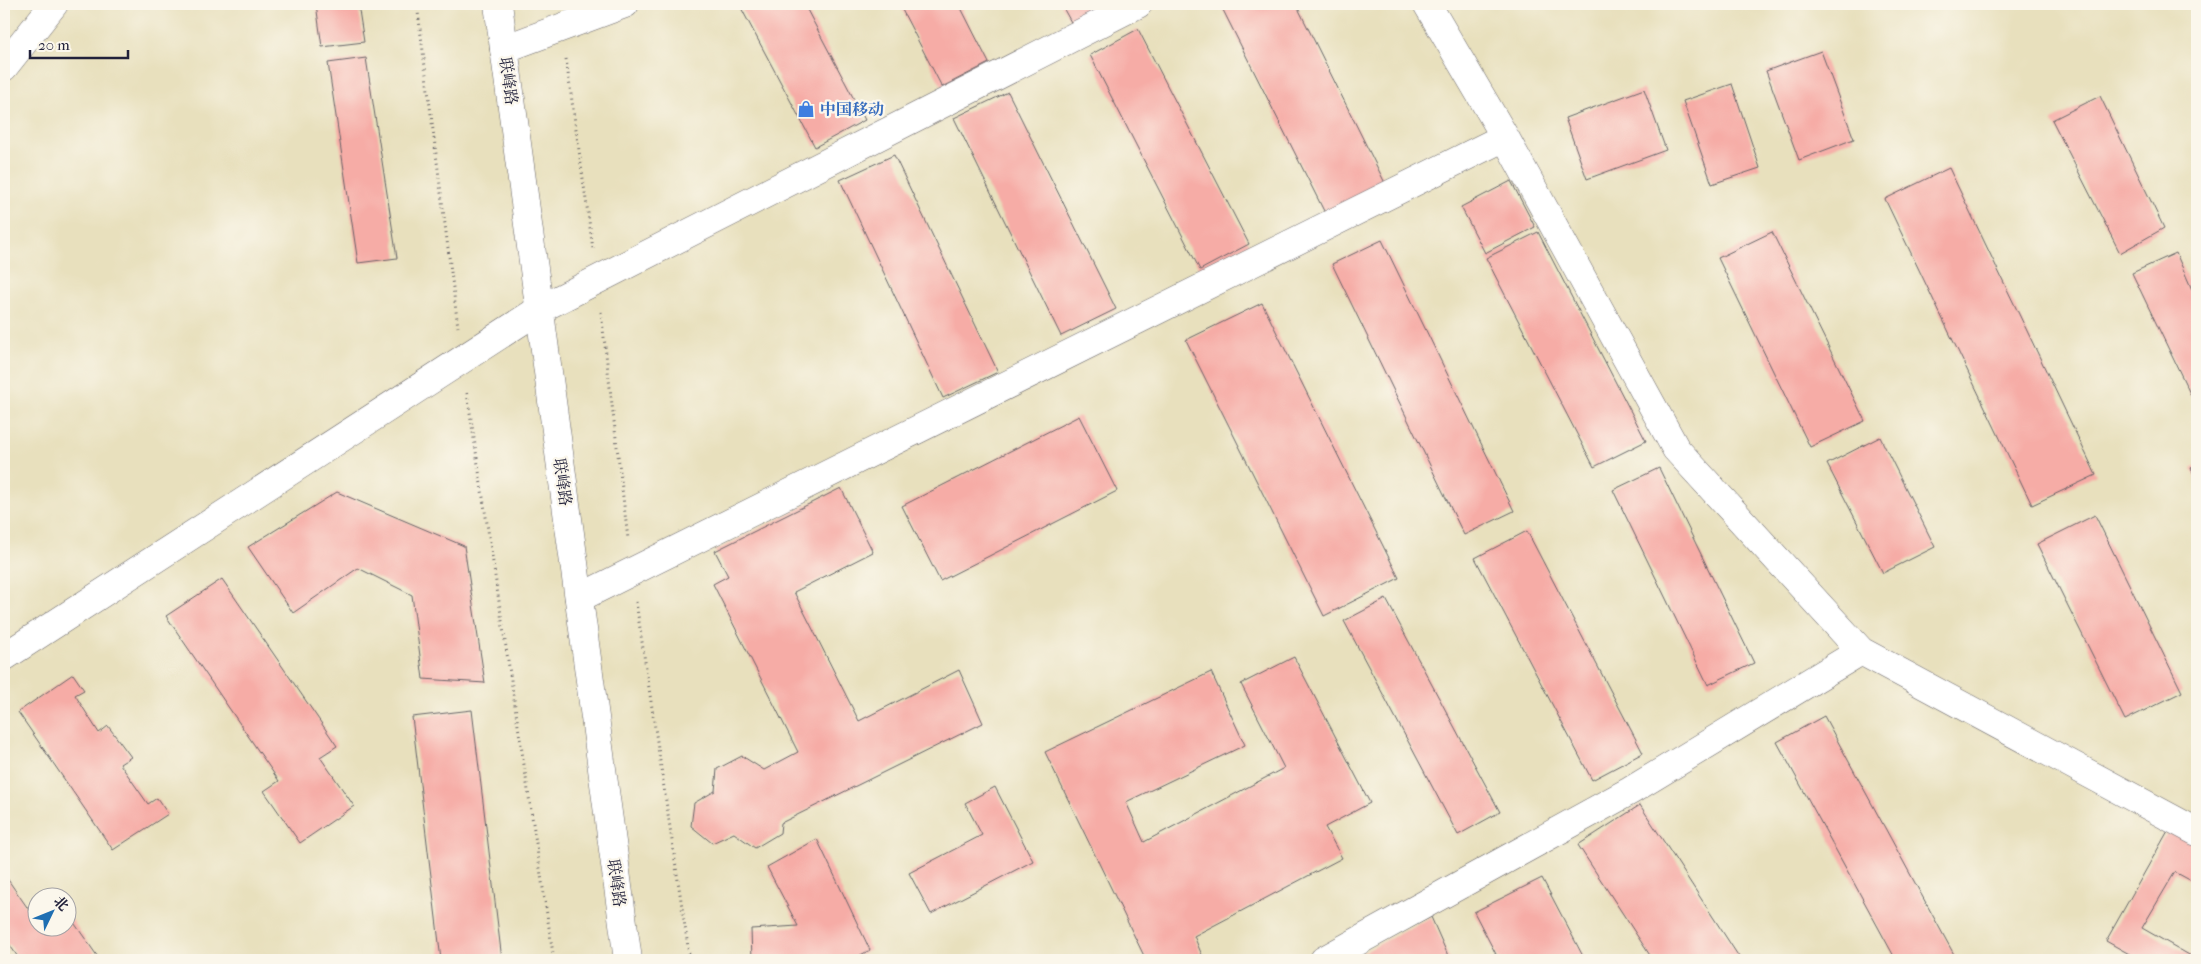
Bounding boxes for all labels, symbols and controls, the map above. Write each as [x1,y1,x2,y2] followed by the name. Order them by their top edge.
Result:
[30,28,128,60] scale bar
[38,36,70,54] text: 20 m
[496,56,521,106] street label: 联峰路
[796,99,816,119] shop icon: 中国移动
[820,100,884,119] place label: 中国移动
[550,457,575,507] street label: 联峰路
[604,858,629,908] street label: 联峰路
[28,886,78,936] north arrow
[50,893,72,914] text: 北

